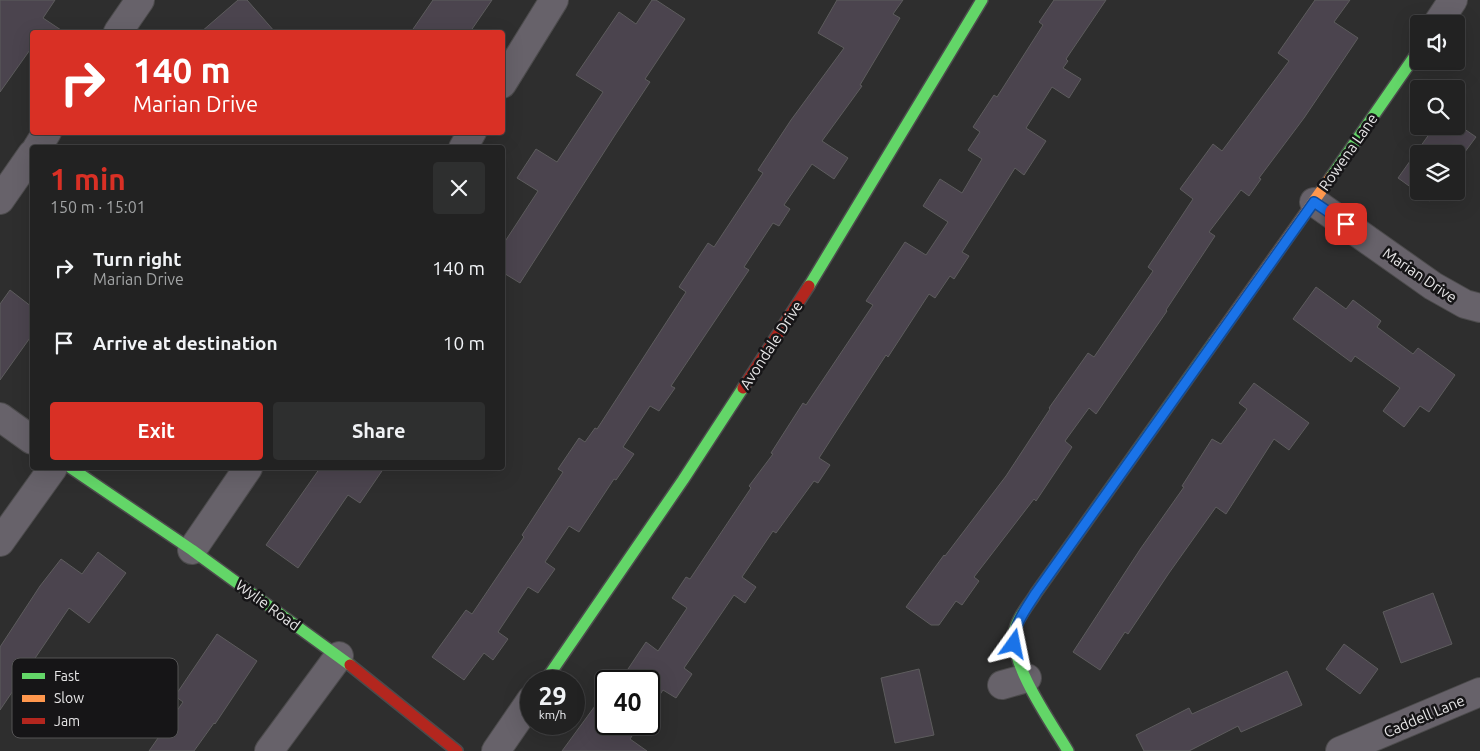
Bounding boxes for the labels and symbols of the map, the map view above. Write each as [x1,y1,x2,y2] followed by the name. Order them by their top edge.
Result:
[1315,110,1381,194] street label: Rowena Lane
[1325,203,1367,245] pin
[1380,244,1460,306] street label: Marian Drive
[736,298,806,392] street label: Avondale Drive
[233,576,303,634] street label: Wylie Road
[987,617,1039,669] position arrow
[12,658,178,738] legend
[54,668,80,684] text: Fast
[595,670,660,735] speed limit sign: 40
[54,690,84,706] text: Slow
[1381,691,1467,741] street label: Caddell Lane
[54,713,80,729] text: Jam

